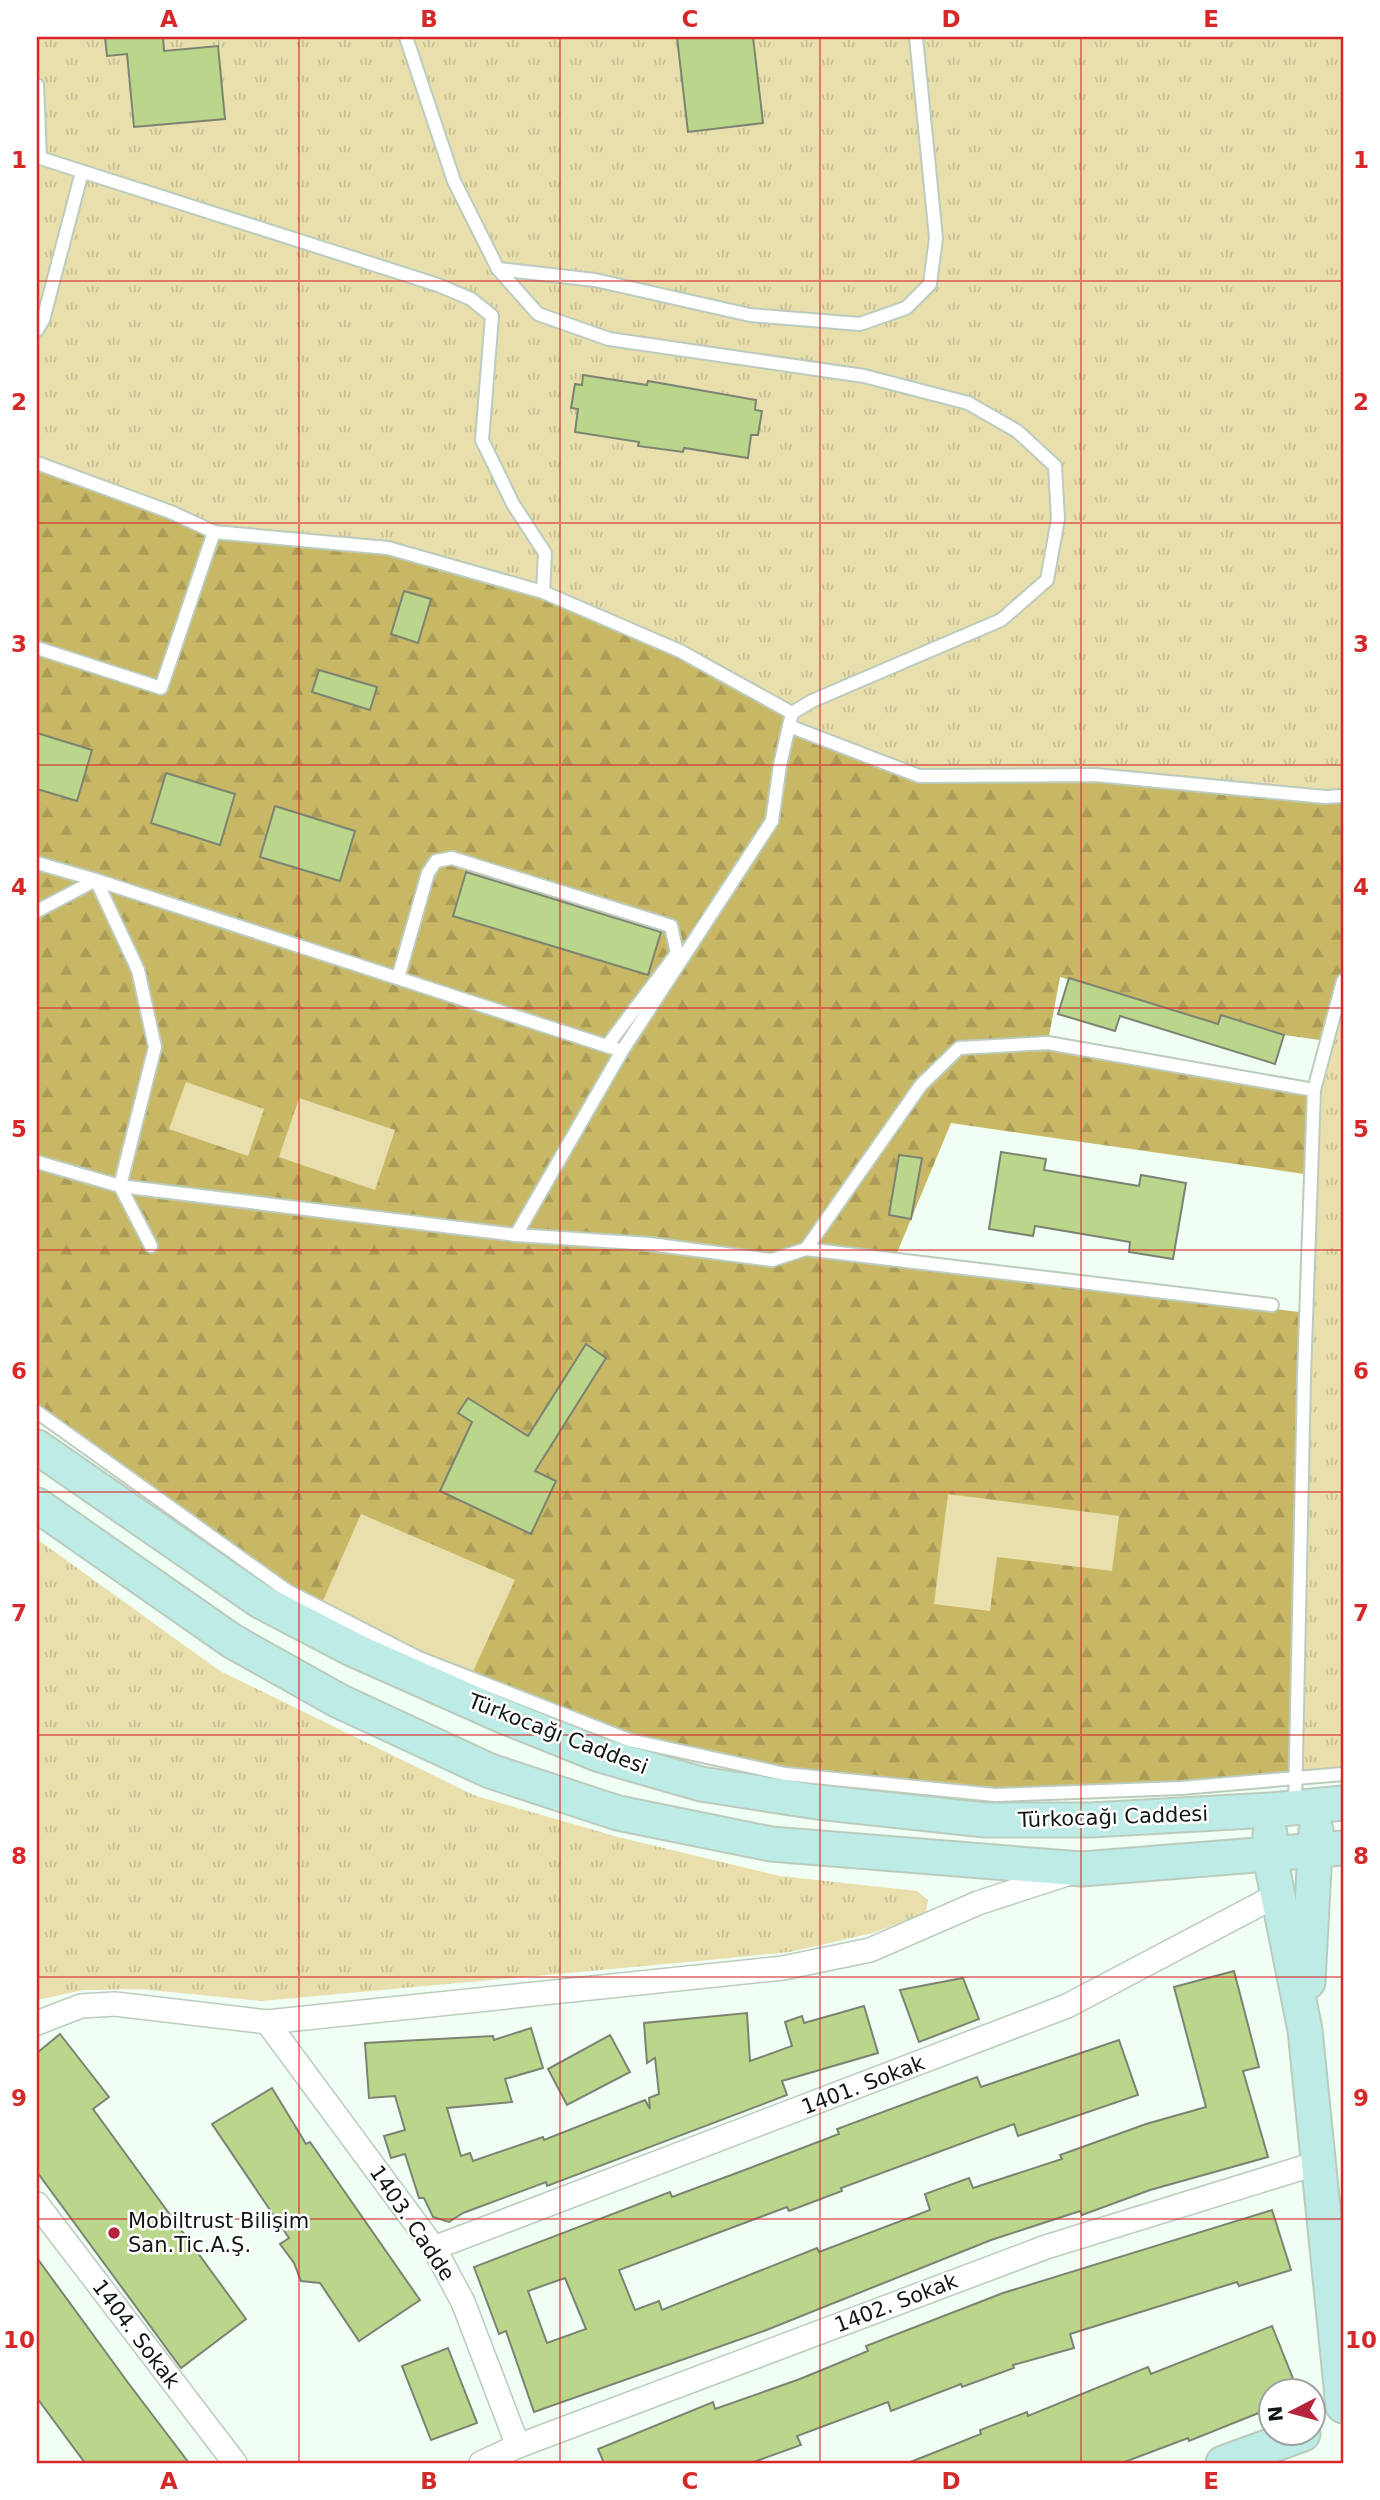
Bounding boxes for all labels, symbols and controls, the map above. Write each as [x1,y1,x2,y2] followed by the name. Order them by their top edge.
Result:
[160,6,178,32] text: A
[420,6,438,32] text: B
[682,6,698,32] text: C
[941,6,961,32] text: D
[1203,6,1219,32] text: E
[11,147,27,173] text: 1
[1353,147,1369,173] text: 1
[11,389,27,415] text: 2
[1353,389,1369,415] text: 2
[11,631,27,657] text: 3
[1353,631,1369,657] text: 3
[11,874,27,900] text: 4
[1353,874,1369,900] text: 4
[11,1116,27,1142] text: 5
[1353,1116,1369,1142] text: 5
[11,1358,27,1384] text: 6
[1353,1358,1369,1384] text: 6
[11,1600,27,1626] text: 7
[1353,1600,1369,1626] text: 7
[464,1688,651,1779] street label: Türkocağı Caddesi
[1016,1802,1209,1832] street label: Türkocağı Caddesi
[11,1843,27,1869] text: 8
[1353,1843,1369,1869] text: 8
[798,2050,929,2119] street label: 1401. Sokak
[11,2085,27,2111] text: 9
[1353,2085,1369,2111] text: 9
[365,2161,459,2285] street label: 1403. Cadde
[128,2209,309,2257] place label: Mobiltrust Bilişim San.Tic.A.Ş.
[106,2225,122,2241] marker: Mobiltrust Bilişim San.Tic.A.Ş.
[831,2268,962,2337] street label: 1402. Sokak
[87,2275,185,2394] street label: 1404. Sokak
[3,2327,35,2353] text: 10
[1345,2327,1377,2353] text: 10
[1258,2378,1328,2448] north arrow
[1263,2405,1287,2423] text: N
[160,2468,178,2494] text: A
[420,2468,438,2494] text: B
[682,2468,698,2494] text: C
[941,2468,961,2494] text: D
[1203,2468,1219,2494] text: E

